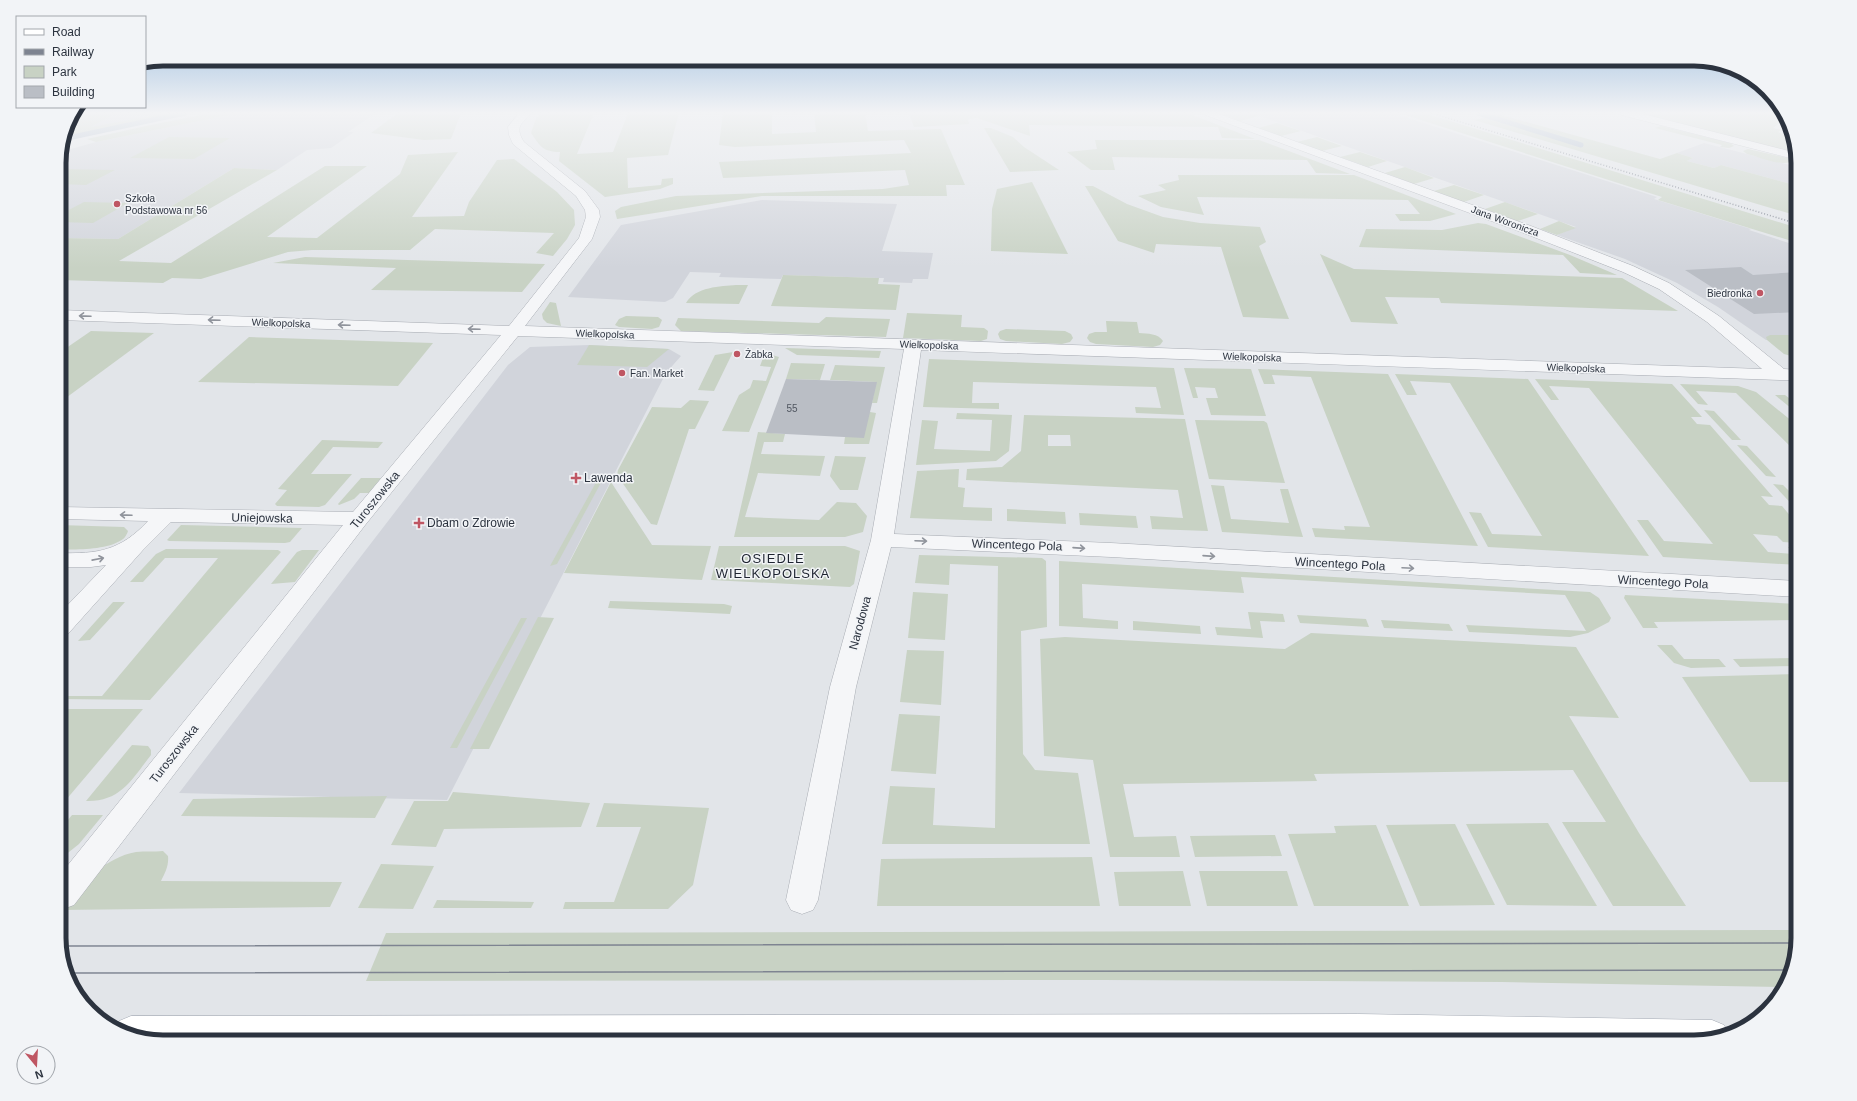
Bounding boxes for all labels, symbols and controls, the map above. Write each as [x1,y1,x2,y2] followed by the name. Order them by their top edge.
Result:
[16,16,146,108] legend
[52,25,81,39] text: Road
[52,45,94,59] text: Railway
[52,65,78,79] text: Park
[52,85,95,99] text: Building
[125,193,208,216] place label: Szkoła Podstawowa nr 56
[112,199,122,209] marker: Szkoła Podstawowa nr 56
[1470,204,1541,239] street label: Jana Woronicza
[1707,288,1752,299] place label: Biedronka
[1755,288,1765,298] marker: Biedronka
[79,312,92,320] one-way arrow
[251,316,311,330] street label: Wielkopolska
[208,317,221,324] one-way arrow
[338,321,351,329] one-way arrow
[468,326,481,333] one-way arrow
[575,327,635,341] street label: Wielkopolska
[899,338,959,352] street label: Wielkopolska
[745,348,773,360] place label: Żabka
[732,349,742,359] marker: Żabka
[1222,350,1282,364] street label: Wielkopolska
[1546,361,1606,375] street label: Wielkopolska
[617,368,627,378] marker: Fan. Market
[630,368,684,379] place label: Fan. Market
[786,403,798,414] house number: 55
[347,468,403,532] street label: Turoszowska
[584,471,633,485] place label: Lawenda
[571,473,581,483] marker: Lawenda
[231,510,293,526] street label: Uniejowska
[120,512,133,519] one-way arrow
[427,516,515,530] place label: Dbam o Zdrowie
[414,518,424,528] marker: Dbam o Zdrowie
[971,536,1063,554] street label: Wincentego Pola
[914,538,927,545] one-way arrow
[1072,544,1085,552] one-way arrow
[716,551,830,581] district label: OSIEDLE WIELKOPOLSKA
[1202,553,1215,560] one-way arrow
[91,555,104,563] one-way arrow
[1294,555,1386,573] street label: Wincentego Pola
[1401,564,1414,572] one-way arrow
[1617,573,1709,591] street label: Wincentego Pola
[846,594,874,651] street label: Narodowa
[147,722,201,786] street label: Turoszowska
[16,1045,56,1085] north arrow
[33,1068,45,1081] text: N

